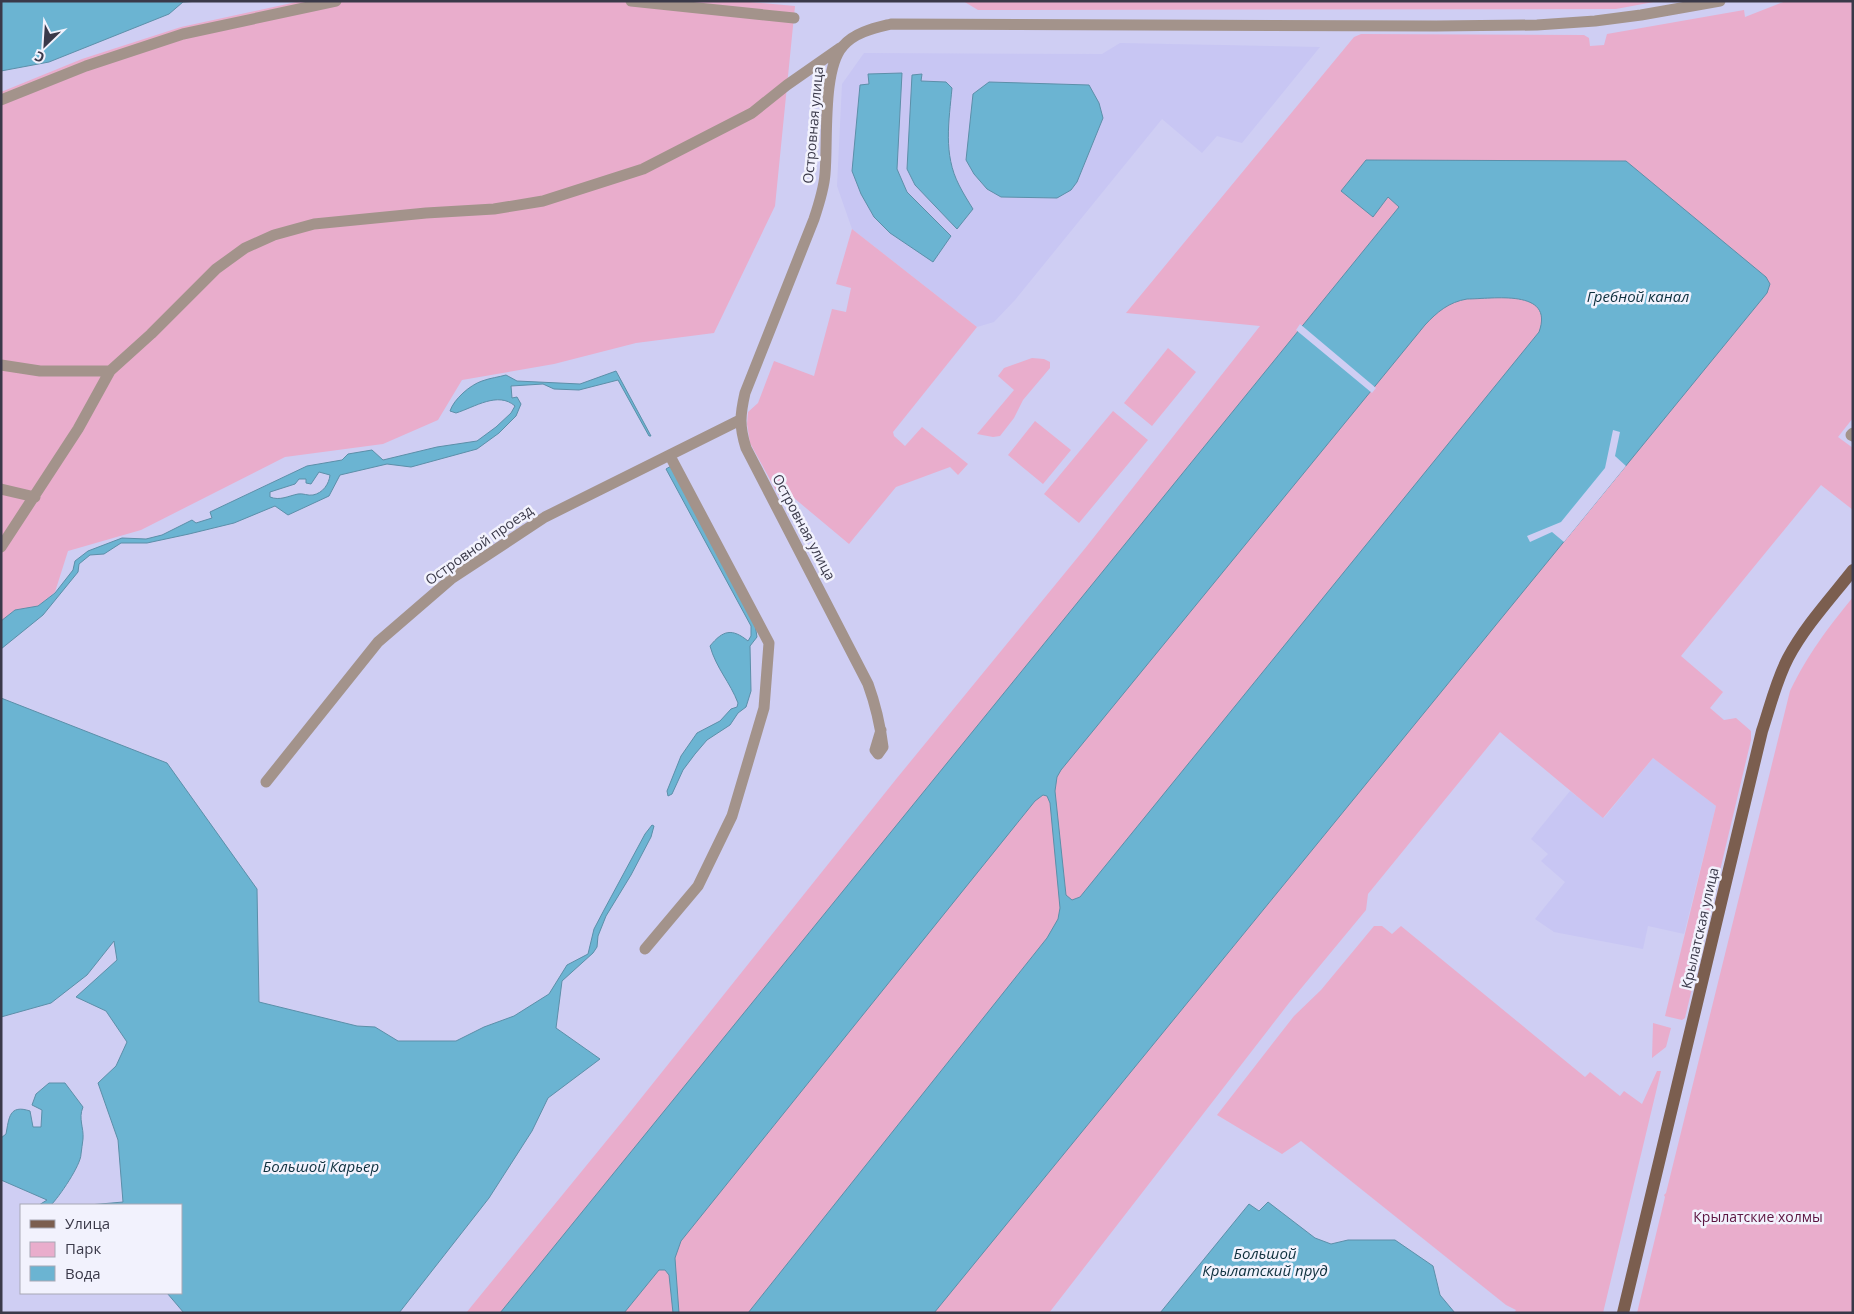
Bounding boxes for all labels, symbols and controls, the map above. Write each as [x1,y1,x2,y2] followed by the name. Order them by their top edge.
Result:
[20,20,70,70] north arrow
[31,47,47,68] text: С
[798,65,827,184] street label: Островная улица
[1587,286,1689,306] water label: Гребной канал
[768,470,840,583] street label: Островная улица
[421,500,536,589] street label: Островной проезд
[1676,865,1723,990] street label: Крылатская улица
[263,1156,379,1176] water label: Большой Карьер
[20,1204,182,1294] legend
[1693,1207,1823,1226] park label: Крылатские холмы
[65,1213,110,1233] text: Улица
[65,1238,101,1258] text: Парк
[1202,1243,1328,1280] water label: Большой Крылатский пруд
[65,1263,101,1283] text: Вода

